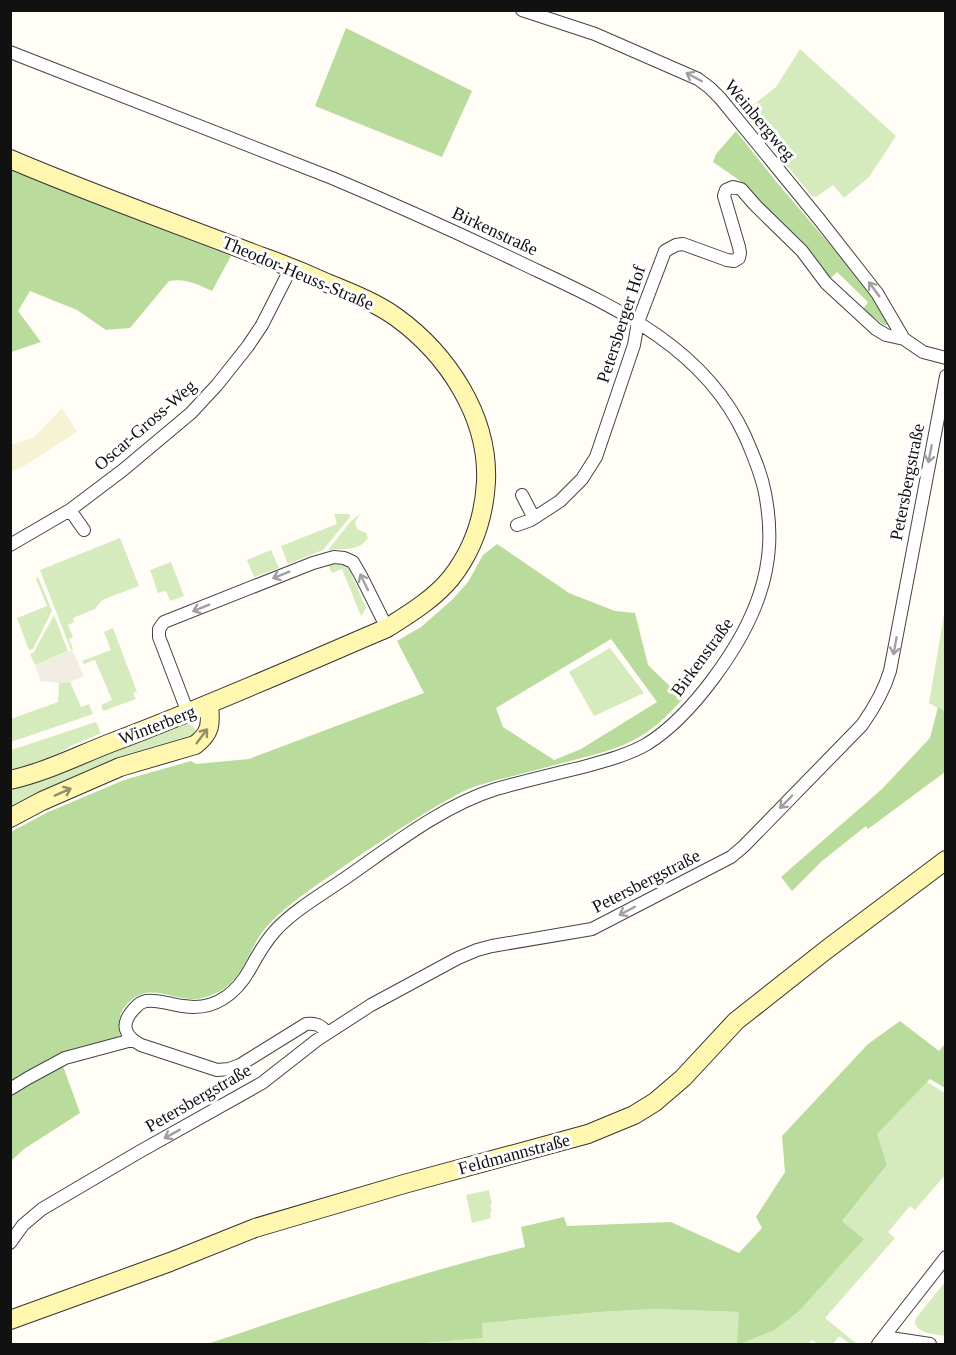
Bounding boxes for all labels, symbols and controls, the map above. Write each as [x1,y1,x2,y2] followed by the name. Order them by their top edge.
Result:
[685,71,703,83] one-way arrow
[720,76,800,164] street label: Weinbergweg
[449,203,541,260] street label: Birkenstraße
[219,232,377,314] street label: Theodor-Heuss-Straße
[593,263,649,385] street label: Petersberger Hof
[868,281,880,297] one-way arrow
[90,375,200,475] street label: Oscar-Gross-Weg
[886,422,928,542] street label: Petersbergstraße
[924,444,935,464] one-way arrow
[272,570,291,581] one-way arrow
[358,574,370,592] one-way arrow
[192,603,210,614] one-way arrow
[667,614,737,700] street label: Birkenstraße
[889,636,900,655] one-way arrow
[116,701,198,749] street label: Winterberg
[196,728,209,744] one-way arrow
[53,785,71,797] one-way arrow
[779,795,794,810] one-way arrow
[589,845,703,917] street label: Petersbergstraße
[619,905,636,917] one-way arrow
[142,1060,254,1136] street label: Petersbergstraße
[164,1128,181,1140] one-way arrow
[456,1129,572,1179] street label: Feldmannstraße

